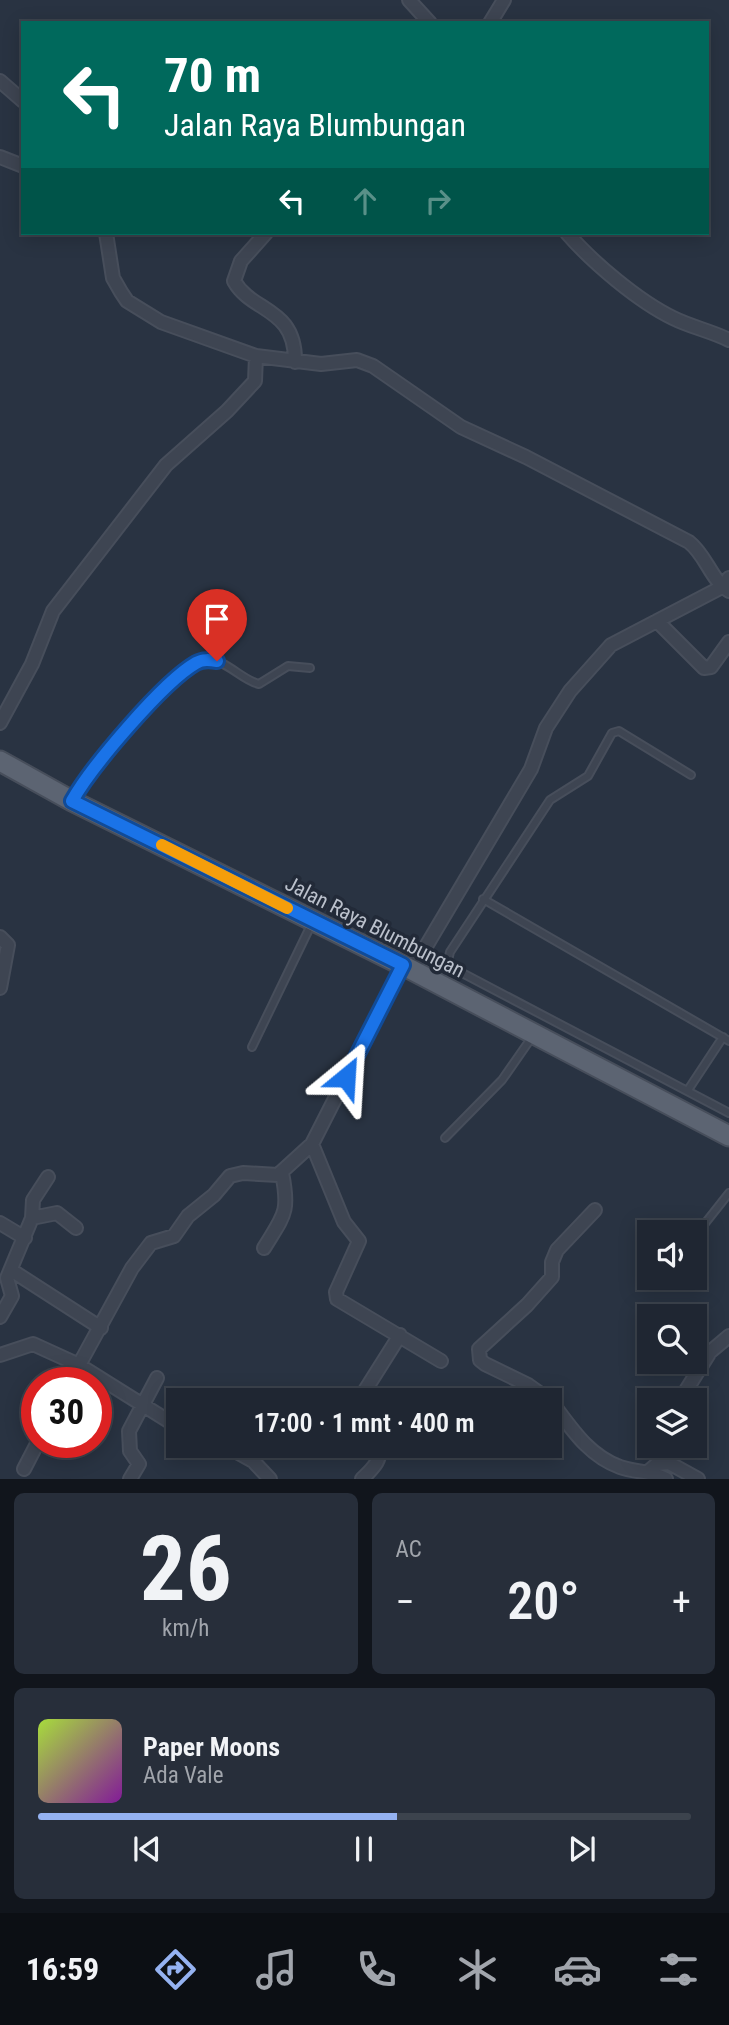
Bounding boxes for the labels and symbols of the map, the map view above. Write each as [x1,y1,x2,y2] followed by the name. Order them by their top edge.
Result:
[187,589,247,661] pin
[281,871,469,983] street label: Jalan Raya Blumbungan
[309,1040,383,1114] position arrow
[21,1367,112,1458] speed limit sign: 30

